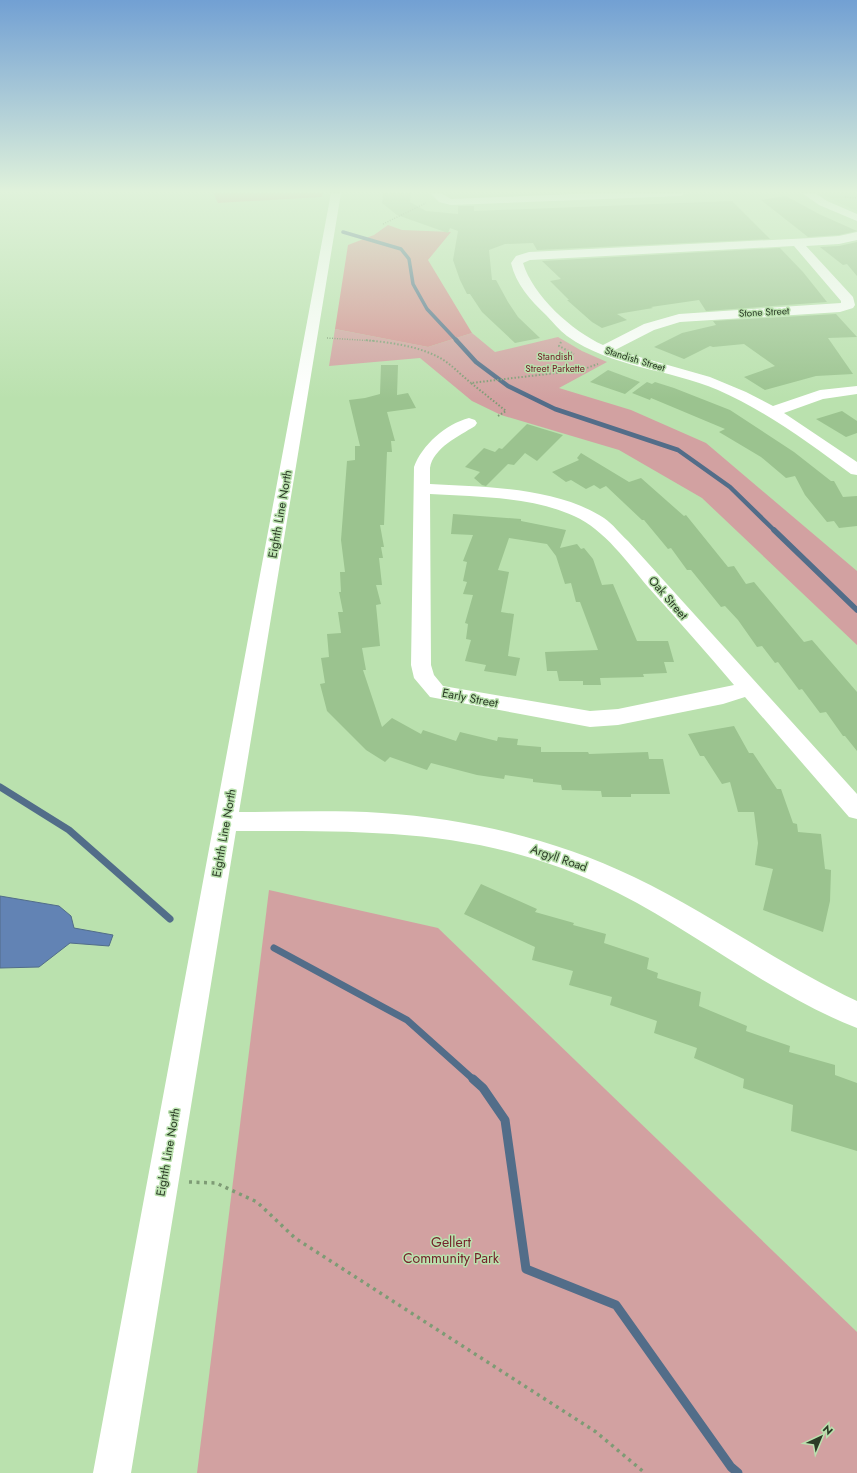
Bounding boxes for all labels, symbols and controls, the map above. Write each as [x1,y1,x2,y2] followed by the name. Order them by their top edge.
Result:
[738,303,790,321] street label: Stone Street
[603,343,668,375] street label: Standish Street
[525,349,585,376] park label: Standish Street Parkette
[263,468,297,560] street label: Eighth Line North
[644,572,692,624] street label: Oak Street
[440,684,500,712] street label: Early Street
[207,787,241,879] street label: Eighth Line North
[528,840,590,876] street label: Argyll Road
[151,1106,185,1198] street label: Eighth Line North
[403,1232,500,1268] park label: Gellert Community Park
[801,1417,841,1457] north arrow
[819,1421,837,1439] text: N

